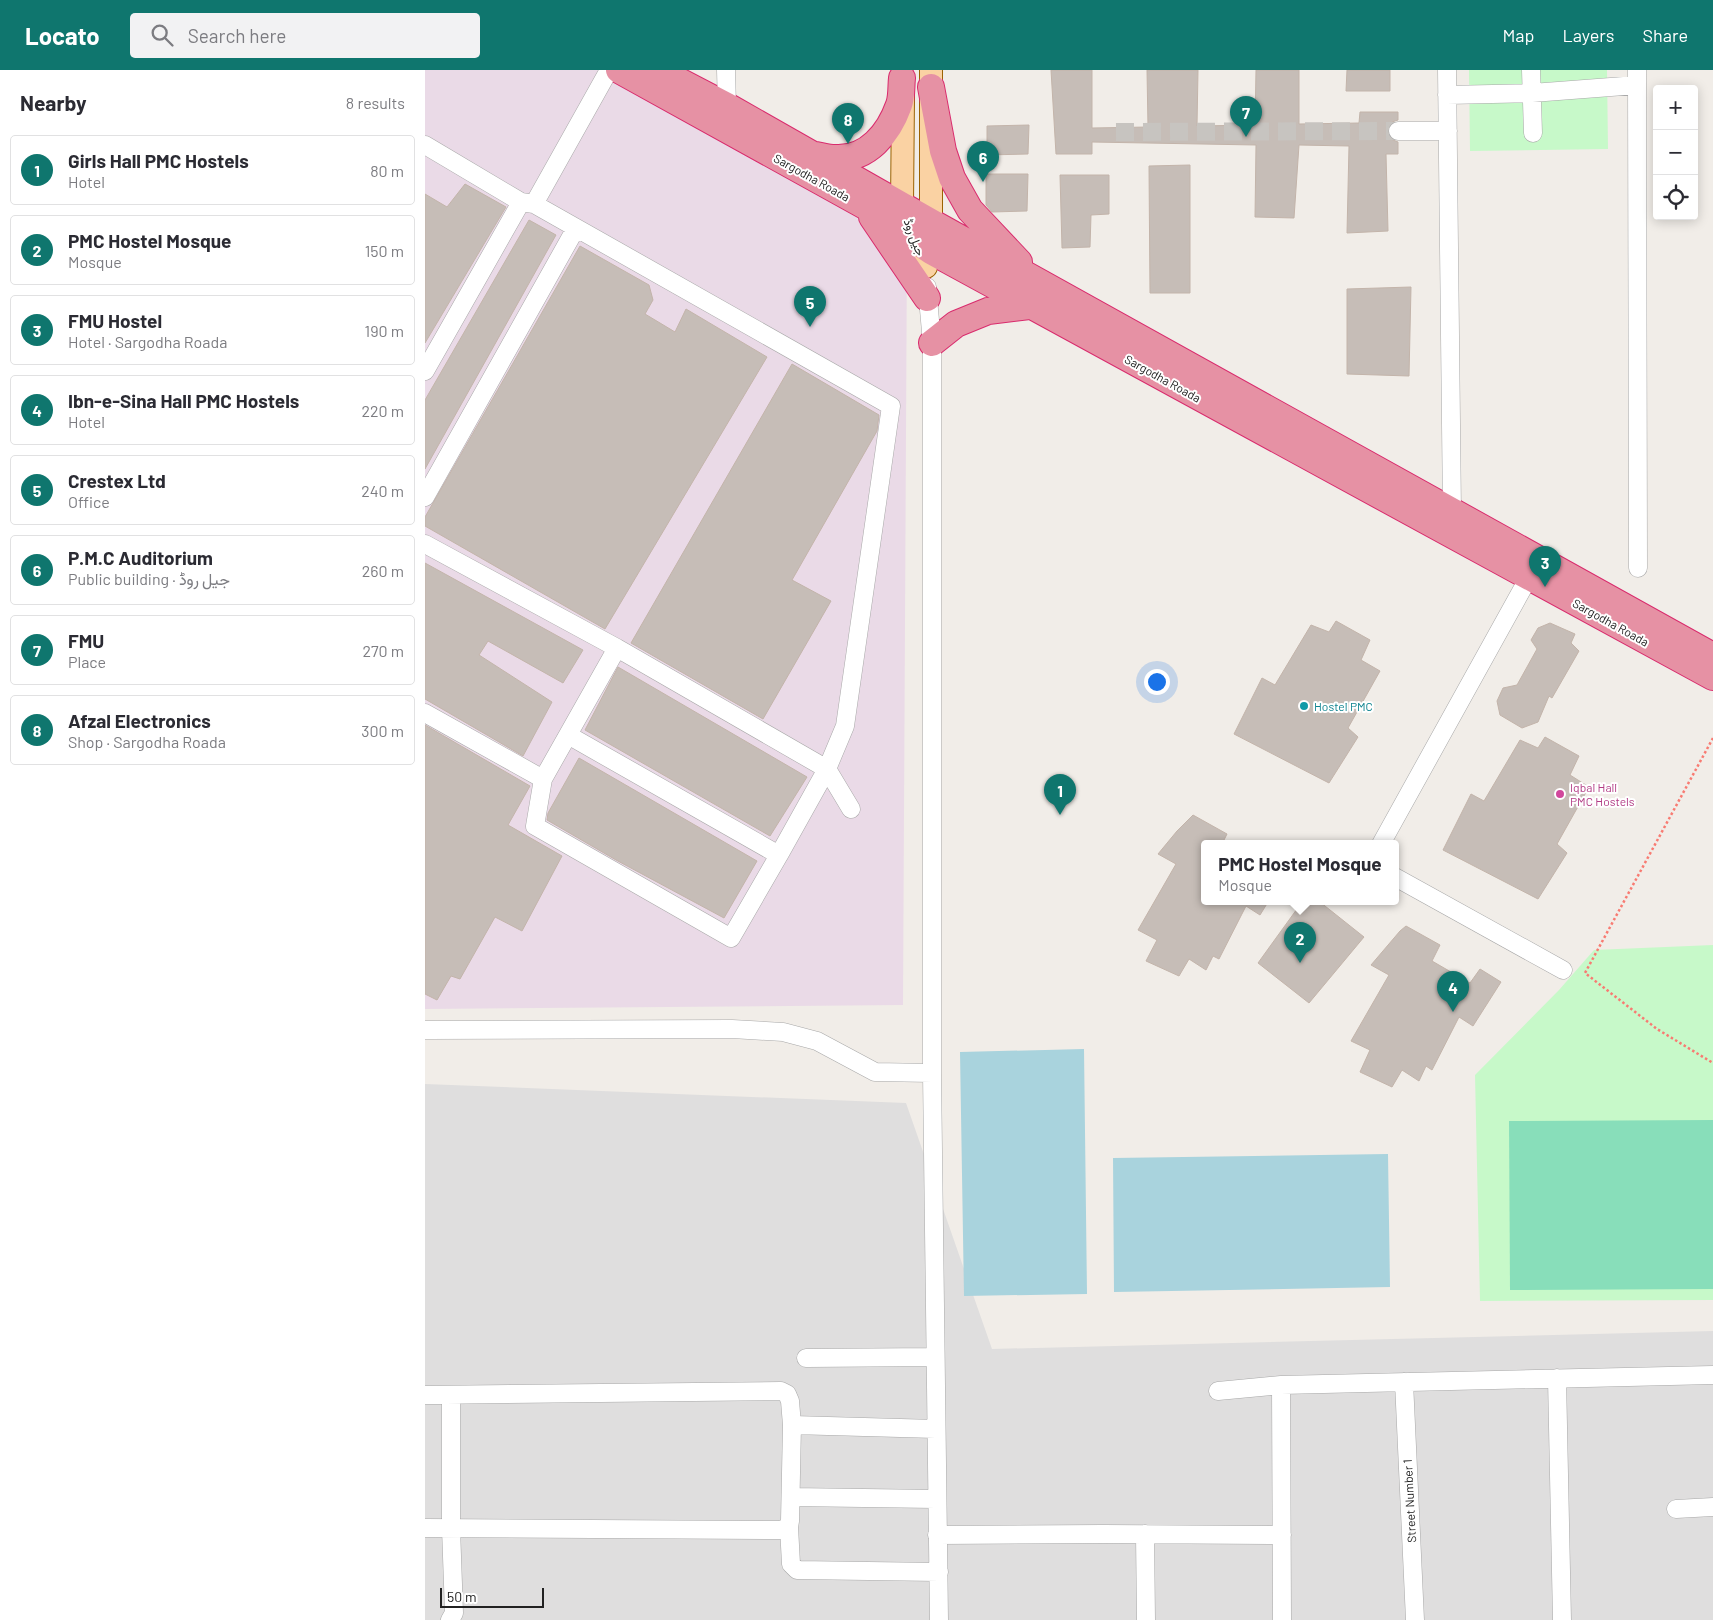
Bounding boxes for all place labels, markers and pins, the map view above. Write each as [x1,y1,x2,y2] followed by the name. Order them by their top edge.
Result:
[1230,96,1262,137] pin: 7
[832,103,864,144] pin: 8
[967,141,999,182] pin: 6
[794,286,826,327] pin: 5
[1529,546,1561,587] pin: 3
[1314,699,1373,713] place label: Hostel PMC
[1298,700,1310,712] marker: Hostel PMC
[1044,774,1076,815] pin: 1
[1570,780,1635,808] place label: Iqbal Hall PMC Hostels
[1554,788,1566,800] marker: Iqbal Hall PMC Hostels
[1284,922,1316,963] pin: 2
[1437,971,1469,1012] pin: 4

